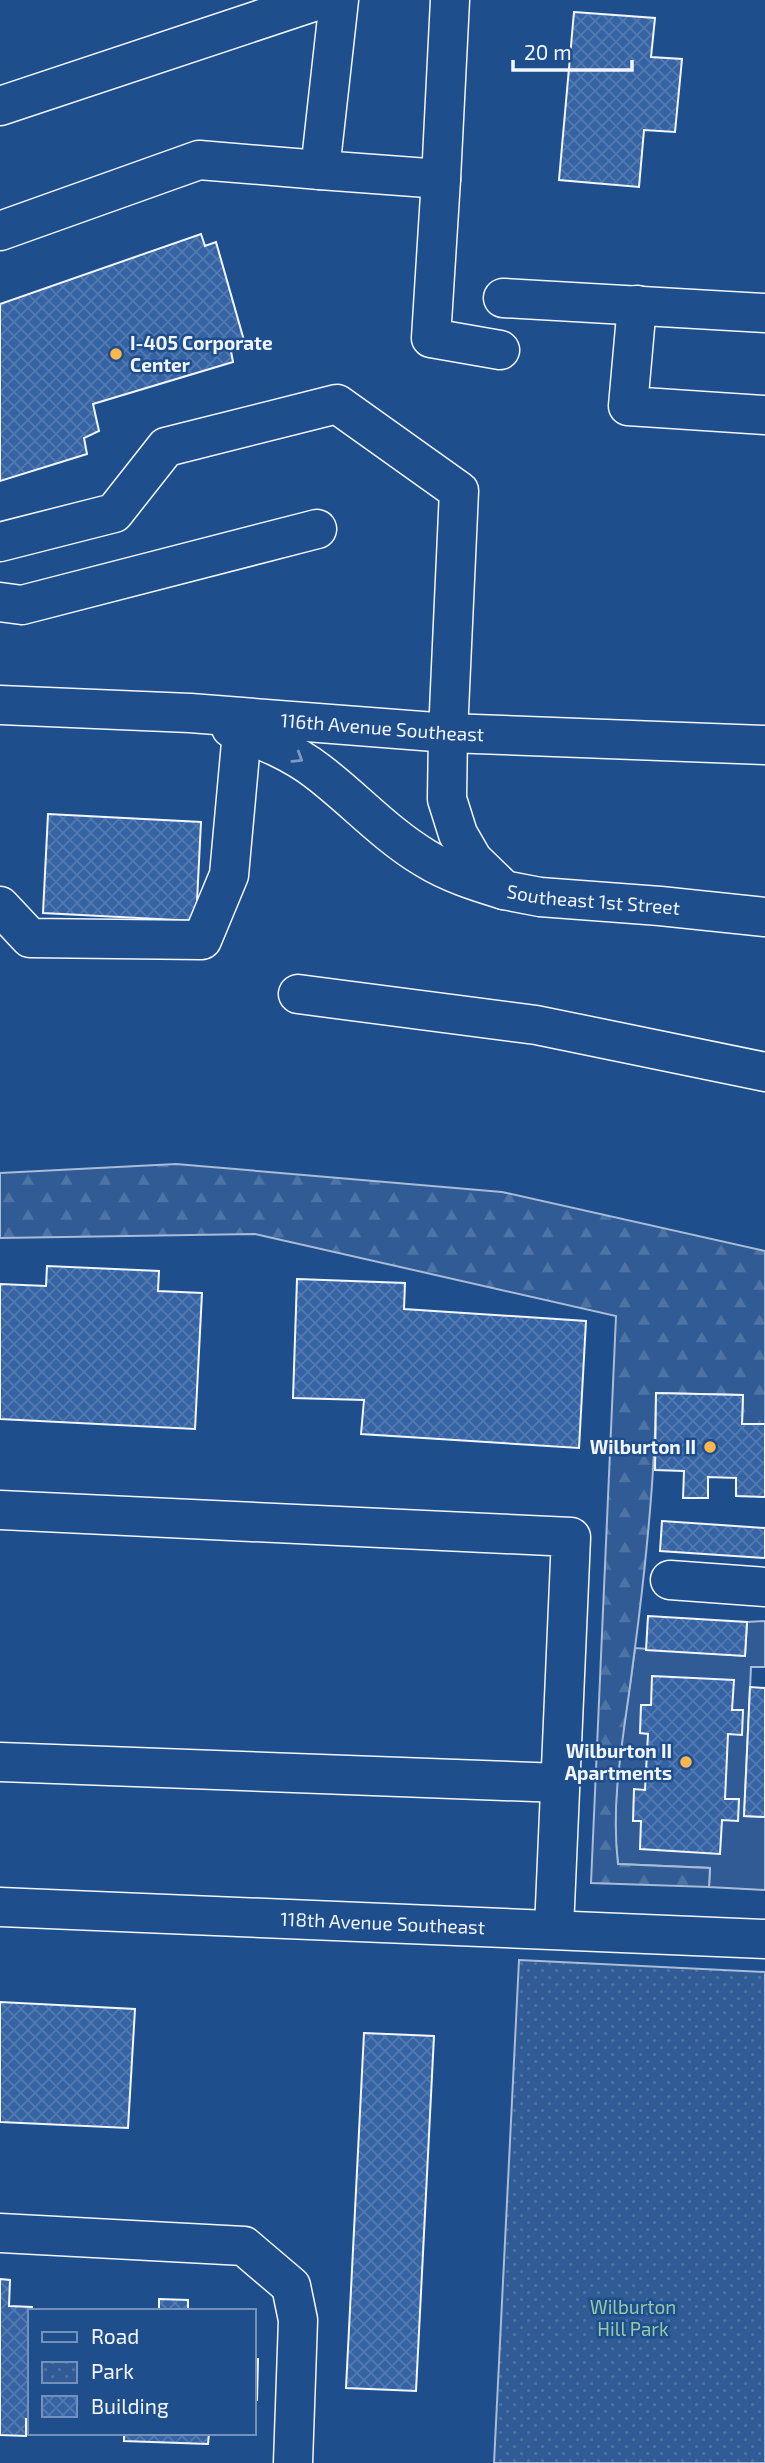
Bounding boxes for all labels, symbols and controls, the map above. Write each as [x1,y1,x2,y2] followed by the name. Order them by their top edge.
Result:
[513,28,632,72] scale bar
[524,39,572,64] text: 20 m
[130,331,273,376] place label: I-405 Corporate Center
[108,346,124,362] marker: I-405 Corporate Center
[280,708,485,745] street label: 116th Avenue Southeast
[290,750,303,763] one-way arrow
[505,879,681,919] street label: Southeast 1st Street
[590,1435,696,1458] place label: Wilburton II
[702,1439,718,1455] marker: Wilburton II
[565,1739,672,1784] place label: Wilburton II Apartments
[678,1754,694,1770] marker: Wilburton II Apartments
[280,1907,486,1938] street label: 118th Avenue Southeast
[590,2295,676,2340] park label: Wilburton Hill Park
[28,2309,256,2435] legend
[91,2323,139,2348] text: Road
[91,2358,134,2383] text: Park
[91,2393,169,2418] text: Building

